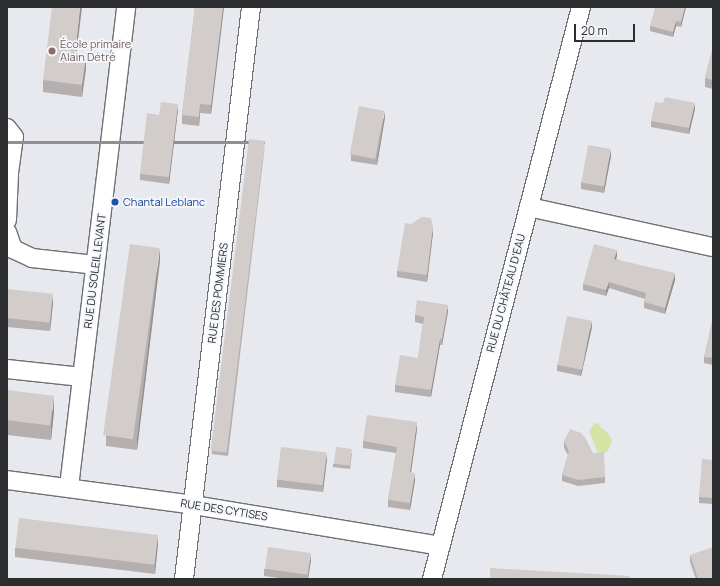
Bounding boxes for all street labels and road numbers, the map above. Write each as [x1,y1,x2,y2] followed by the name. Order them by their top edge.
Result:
[81,212,109,330] street label: RUE DU SOLEIL LEVANT
[484,232,528,354] street label: RUE DU CHÂTEAU D'EAU
[205,242,231,344] street label: RUE DES POMMIERS
[179,497,269,523] street label: RUE DES CYTISES

